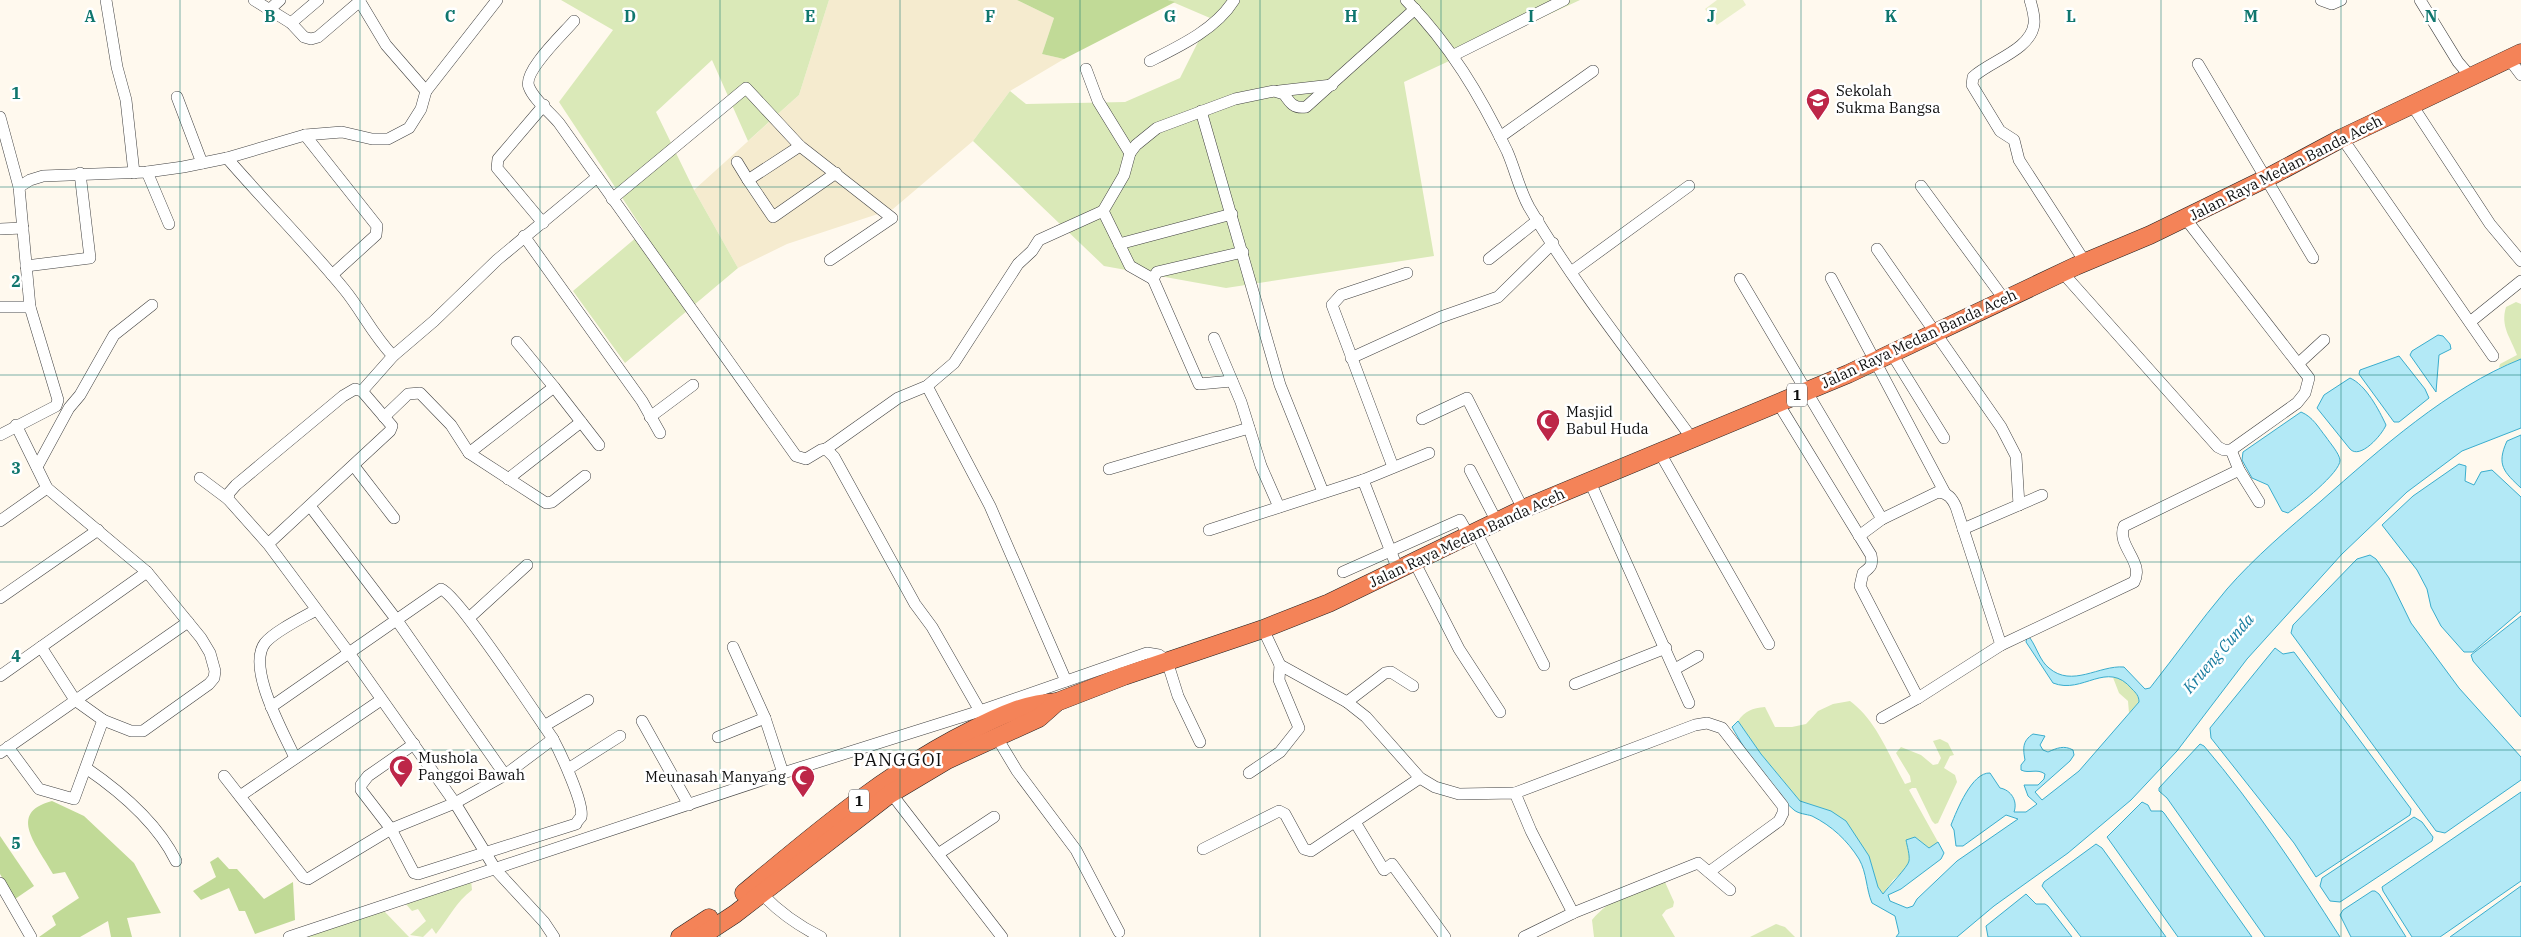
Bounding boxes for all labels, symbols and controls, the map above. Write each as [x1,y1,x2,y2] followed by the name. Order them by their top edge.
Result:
[84,6,96,26] text: A
[264,6,276,26] text: B
[445,6,455,26] text: C
[624,6,636,26] text: D
[805,6,815,26] text: E
[985,6,995,26] text: F
[1164,6,1176,26] text: G
[1345,6,1358,26] text: H
[1528,6,1534,26] text: I
[1707,6,1715,26] text: J
[1885,6,1898,26] text: K
[2066,6,2076,26] text: L
[2244,6,2258,26] text: M
[2425,6,2437,26] text: N
[1836,81,1940,117] place label: Sekolah Sukma Bangsa
[11,83,21,103] text: 1
[1805,87,1831,121] school or university icon: Sekolah Sukma Bangsa
[2186,111,2385,225] street label: Jalan Raya Medan Banda Aceh
[11,271,21,291] text: 2
[1818,285,2020,392] street label: Jalan Raya Medan Banda Aceh
[1787,384,1807,406] road number: 1
[1566,402,1649,438] place label: Masjid Babul Huda
[1535,408,1561,442] mosque icon: Masjid Babul Huda
[11,458,21,478] text: 3
[1366,484,1568,591] street label: Jalan Raya Medan Banda Aceh
[2177,609,2258,698] water label: Krueng Cunda
[11,646,21,666] text: 4
[418,748,525,784] place label: Mushola Panggoi Bawah
[853,748,943,771] district label: PANGGOI
[388,754,414,788] mosque icon: Mushola Panggoi Bawah
[790,764,816,798] mosque icon: Meunasah Manyang
[645,767,786,786] place label: Meunasah Manyang
[849,789,869,812] road number: 1
[11,833,21,853] text: 5

